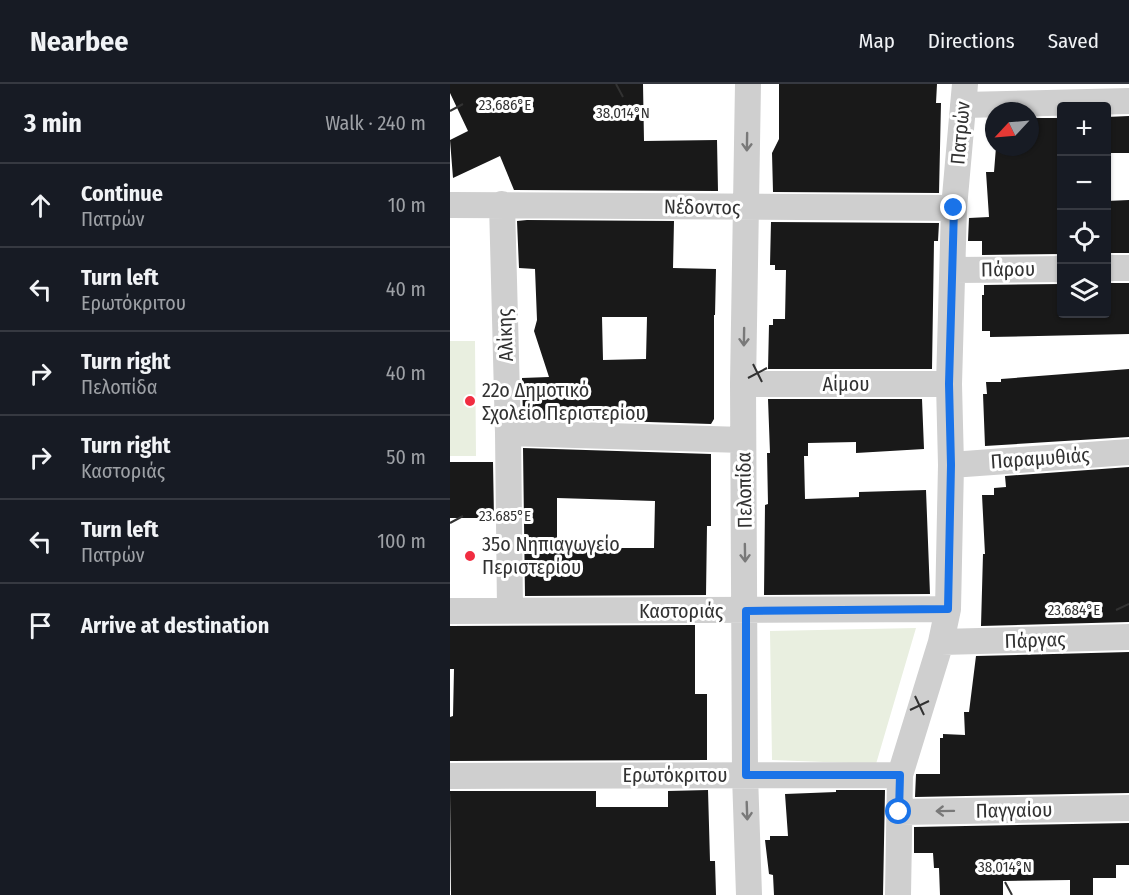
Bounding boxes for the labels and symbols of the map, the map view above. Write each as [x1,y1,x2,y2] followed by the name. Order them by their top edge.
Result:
[479,96,531,114] text: 23.686°E
[945,100,975,166] street label: Πατρών
[985,102,1039,156] north arrow
[596,104,650,122] text: 38.014°N
[741,132,752,152] one-way arrow
[664,194,741,220] street label: Νέδοντος
[940,194,966,220] route end
[981,257,1035,281] street label: Πάρου
[492,308,518,362] street label: Αλίκης
[738,327,749,347] one-way arrow
[823,372,869,396] street label: Αίμου
[482,378,646,425] place label: 22ο Δημοτικό Σχολείο Περιστερίου
[463,394,477,408] marker: 22ο Δημοτικό Σχολείο Περιστερίου
[990,443,1091,473] street label: Παραμυθιάς
[731,452,757,528] street label: Πελοπίδα
[479,507,531,525] text: 23.685°E
[482,532,620,579] place label: 35ο Νηπιαγωγείο Περιστερίου
[739,543,751,563] one-way arrow
[463,549,477,563] marker: 35ο Νηπιαγωγείο Περιστερίου
[639,599,724,623] street label: Καστοριάς
[1048,601,1100,619] text: 23.684°E
[1004,627,1066,653] street label: Πάργας
[623,763,727,787] street label: Ερωτόκριτου
[975,797,1053,823] street label: Παγγαίου
[885,798,911,824] route start
[741,801,752,821] one-way arrow
[935,805,955,817] one-way arrow
[978,858,1032,876] text: 38.014°N

